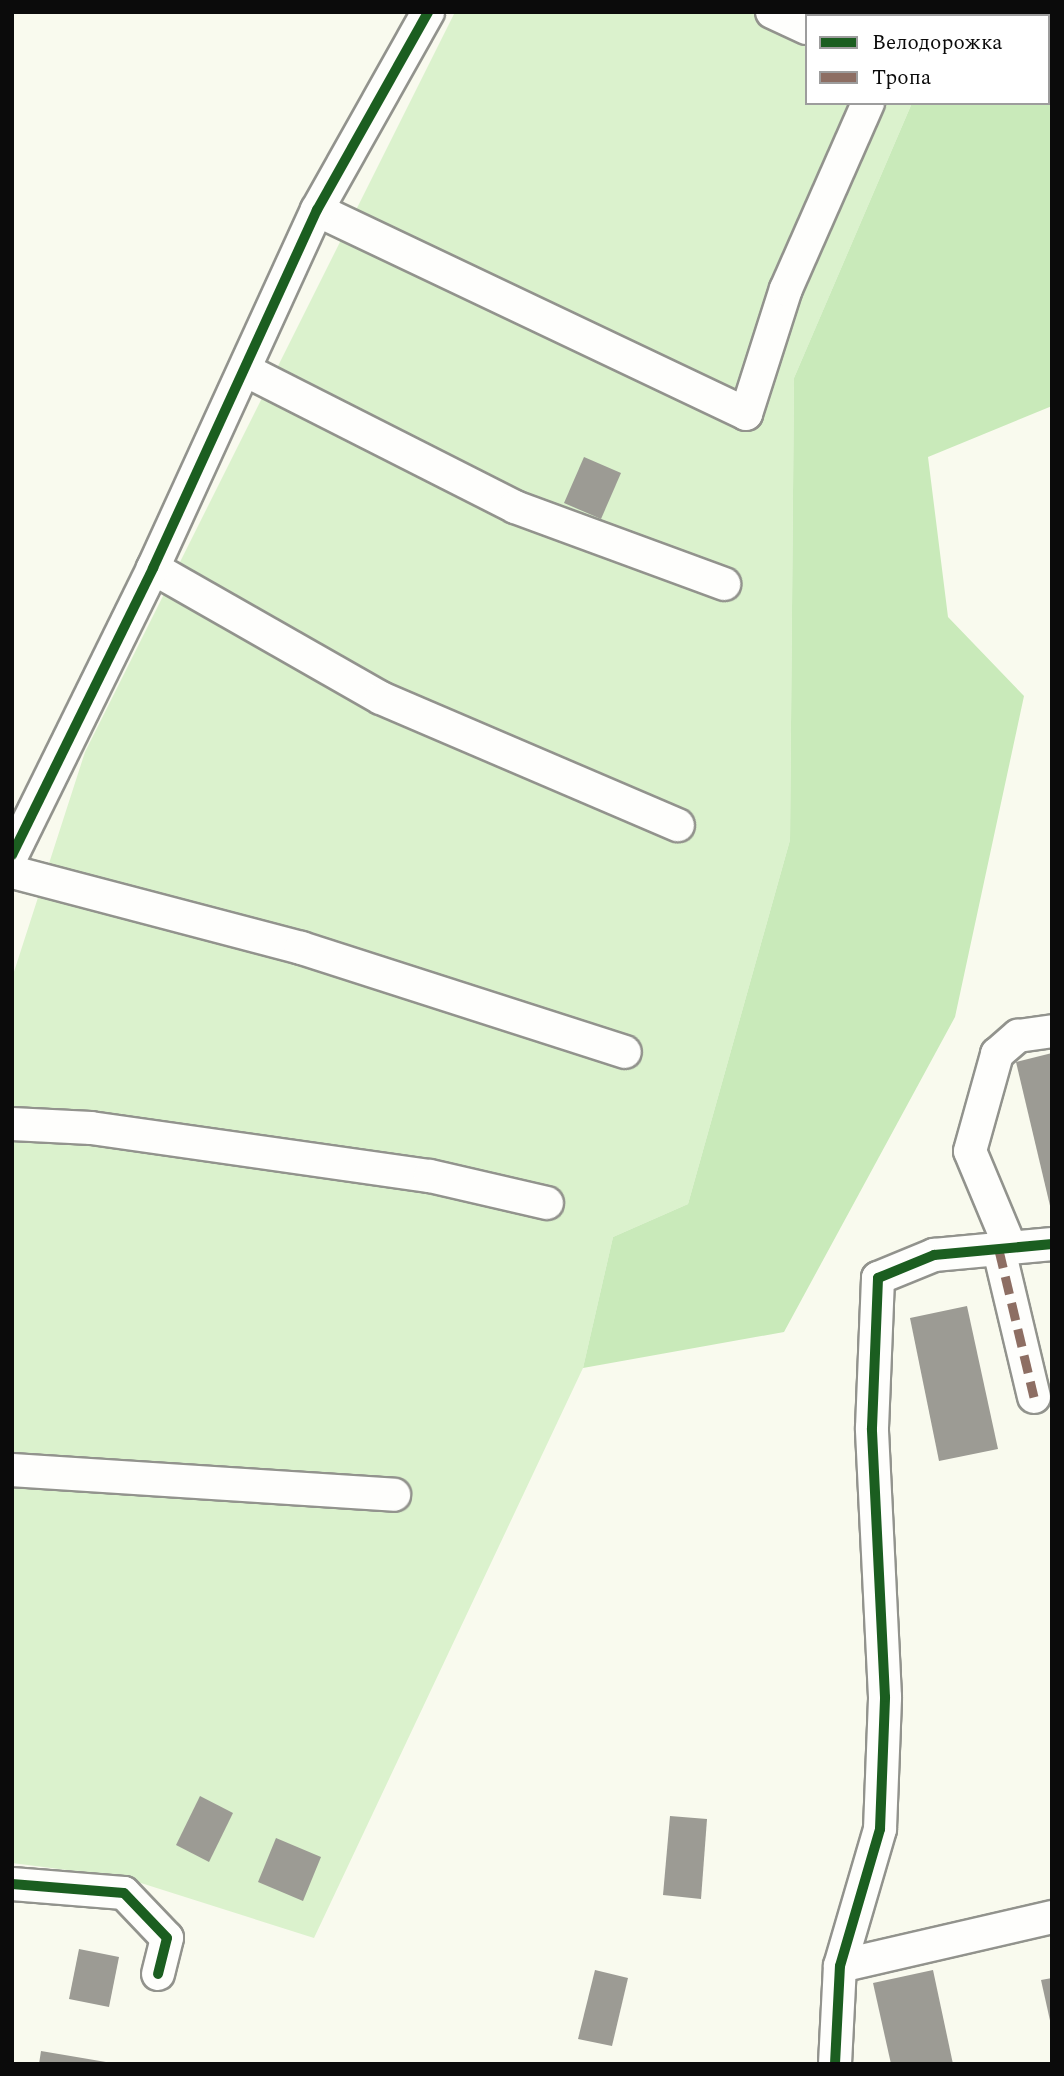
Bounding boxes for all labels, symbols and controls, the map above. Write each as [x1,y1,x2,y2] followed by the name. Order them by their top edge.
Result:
[805,14,1050,105] legend
[872,27,1003,59] text: Велодорожка
[872,62,931,94] text: Тропа

